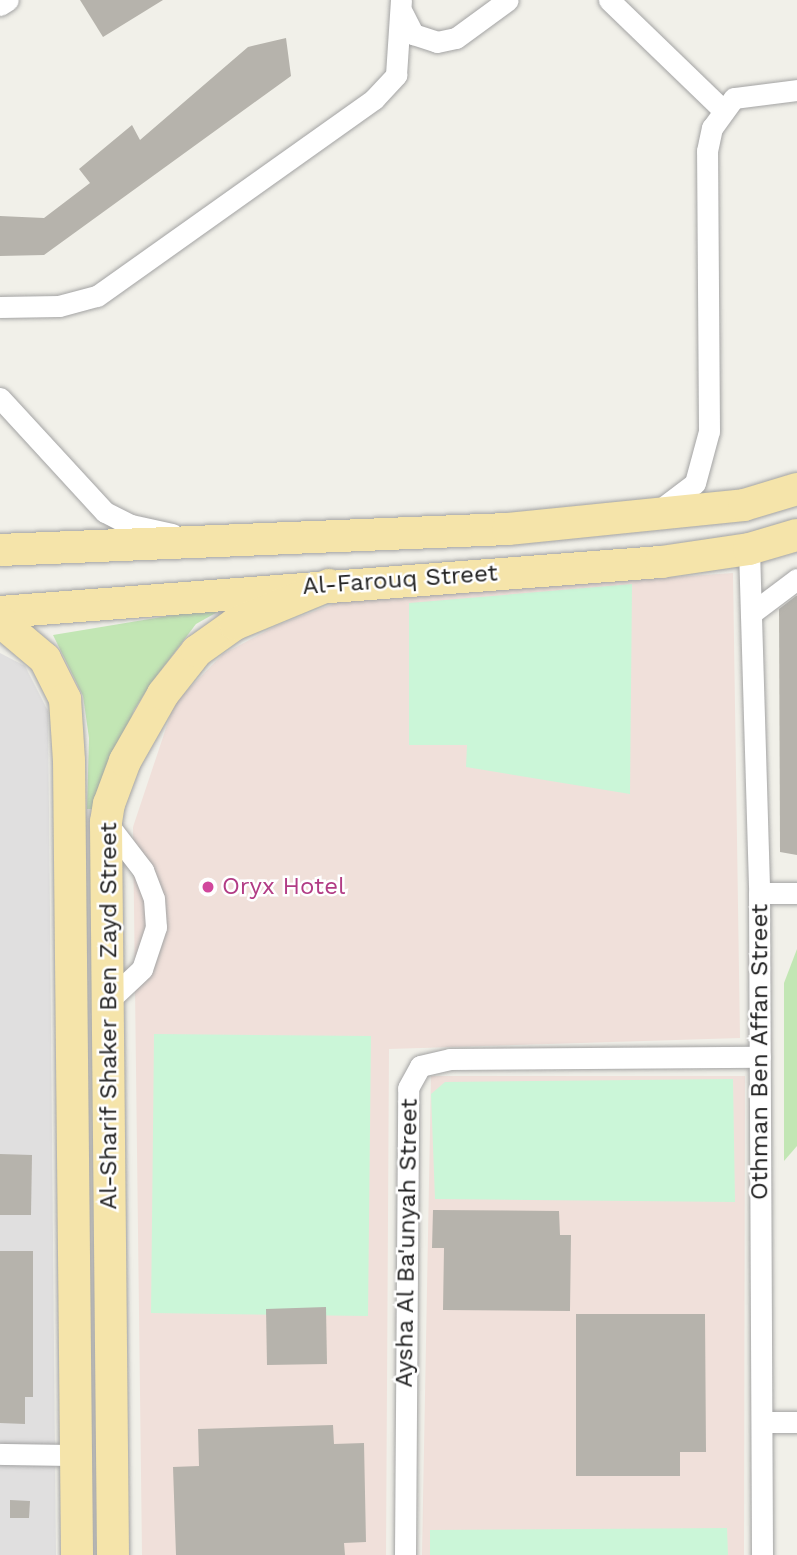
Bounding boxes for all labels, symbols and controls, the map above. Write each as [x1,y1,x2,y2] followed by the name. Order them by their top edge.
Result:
[301,559,499,601] street label: Al-Farouq Street
[95,822,123,1210] street label: Al-Sharif Shaker Ben Zayd Street
[222,873,346,901] place label: Oryx Hotel
[200,879,216,895] marker: Oryx Hotel
[746,903,774,1201] street label: Othman Ben Affan Street
[390,1097,424,1389] street label: Aysha Al Ba'unyah Street

